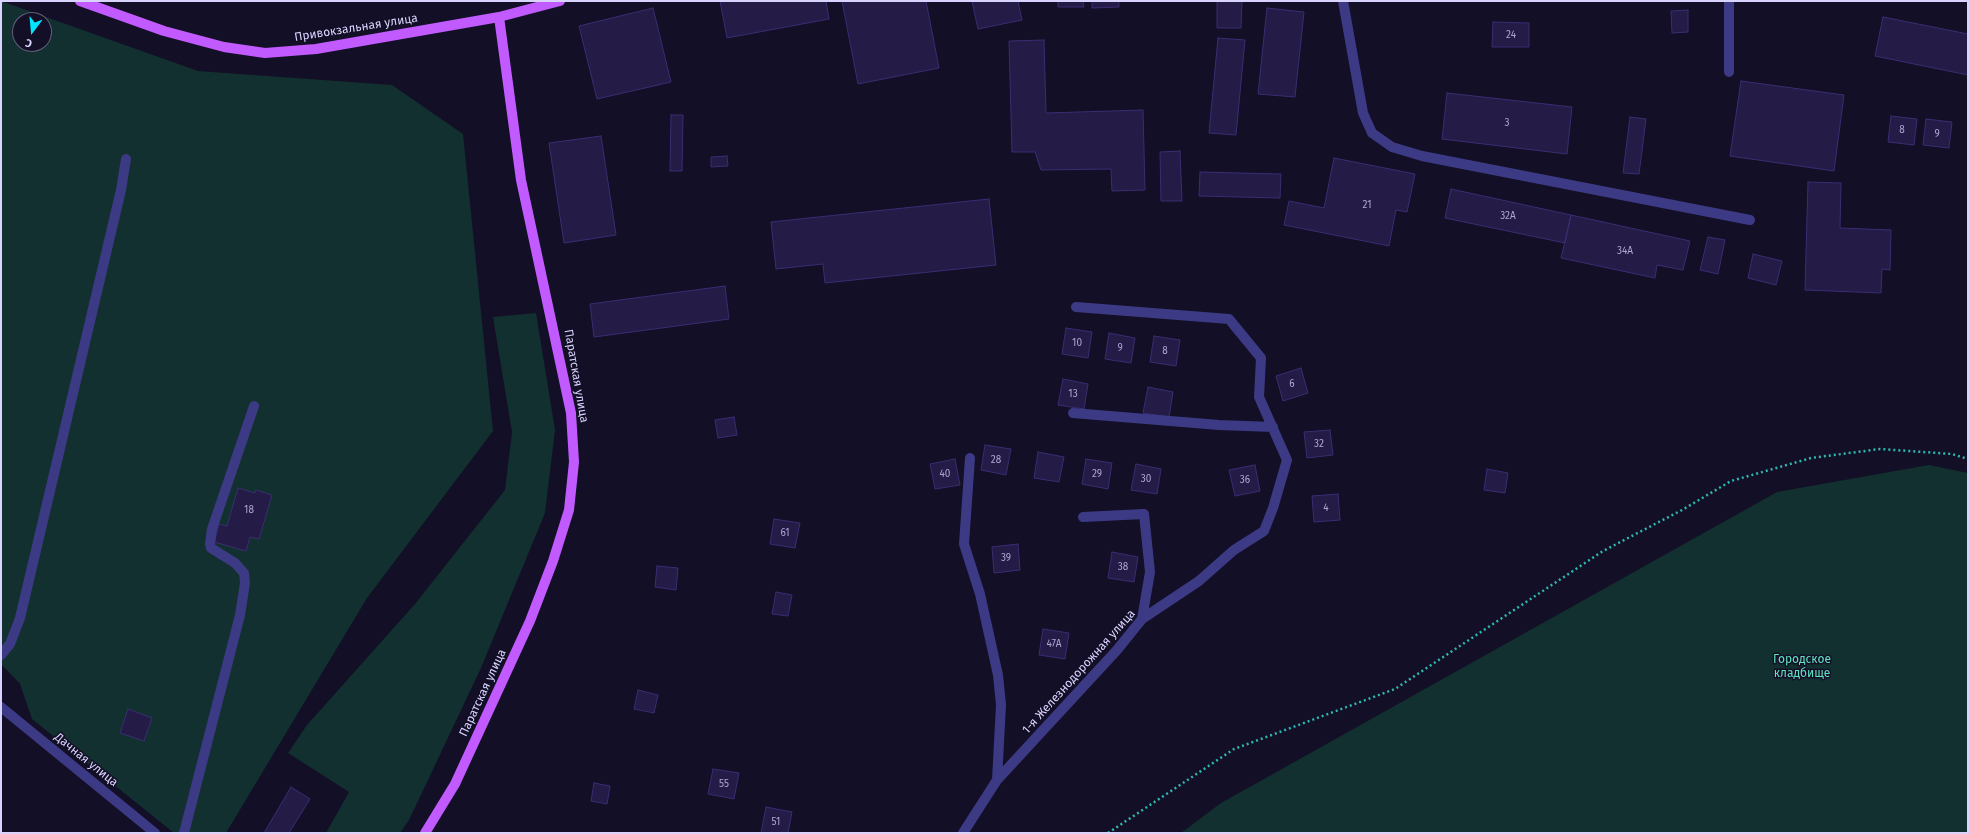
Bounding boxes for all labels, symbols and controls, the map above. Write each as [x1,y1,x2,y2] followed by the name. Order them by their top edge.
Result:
[293,11,419,45] street label: Привокзальная улица
[12,12,52,52] north arrow
[1506,29,1516,41] house number: 24
[24,36,34,50] text: С
[1505,117,1509,129] house number: 3
[1899,124,1905,136] house number: 8
[1934,128,1940,140] house number: 9
[1362,199,1372,211] house number: 21
[1500,210,1516,222] house number: 32А
[1617,245,1633,257] house number: 34А
[561,328,591,424] street label: Паратская улица
[1072,337,1082,349] house number: 10
[1117,342,1123,354] house number: 9
[1162,345,1168,357] house number: 8
[1289,378,1295,390] house number: 6
[1068,388,1078,400] house number: 13
[1314,438,1324,450] house number: 32
[991,454,1001,466] house number: 28
[940,468,950,480] house number: 40
[1092,468,1102,480] house number: 29
[1141,473,1151,485] house number: 30
[1240,474,1250,486] house number: 36
[1323,502,1329,514] house number: 4
[244,504,254,516] house number: 18
[780,527,790,539] house number: 61
[1001,552,1011,564] house number: 39
[1118,561,1128,573] house number: 38
[1019,607,1139,737] street label: 1-я Железнодорожная улица
[1047,638,1061,650] house number: 47А
[456,647,510,739] street label: Паратская улица
[1773,653,1831,681] park label: Городское кладбище
[51,730,121,790] street label: Дачная улица
[719,778,729,790] house number: 55
[772,816,780,828] house number: 51

